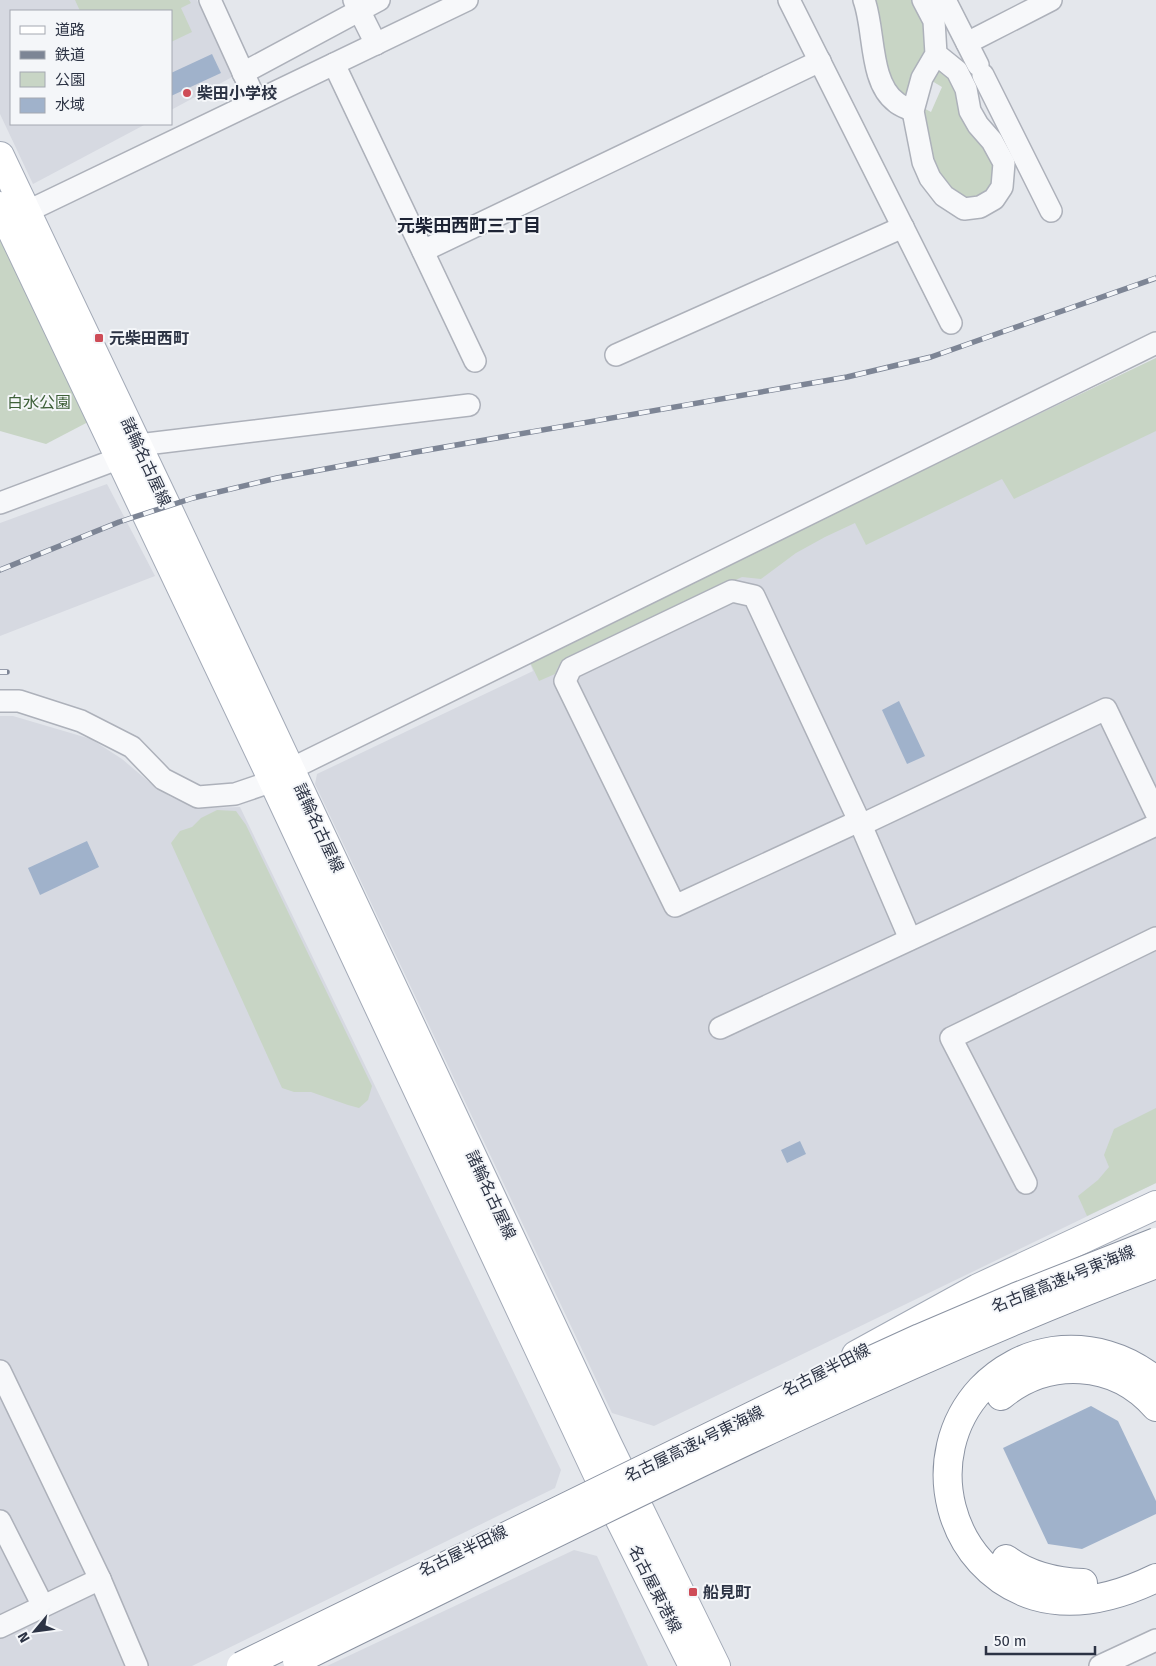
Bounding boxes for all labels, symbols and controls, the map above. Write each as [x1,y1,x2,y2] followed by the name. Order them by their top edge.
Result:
[10,10,172,125] legend
[55,21,85,39] text: 道路
[55,46,85,64] text: 鉄道
[55,71,85,89] text: 公園
[197,84,277,103] place label: 柴田小学校
[181,87,193,99] marker: 柴田小学校
[55,96,85,114] text: 水域
[397,215,541,237] district label: 元柴田西町三丁目
[109,329,189,348] place label: 元柴田西町
[93,332,105,344] marker: 元柴田西町
[7,393,71,412] park label: 白水公園
[117,414,175,510] street label: 諸輪名古屋線
[290,780,348,876] street label: 諸輪名古屋線
[462,1147,520,1243] street label: 諸輪名古屋線
[989,1242,1137,1316] street label: 名古屋高速4号東海線
[779,1340,873,1400] street label: 名古屋半田線
[621,1402,767,1486] street label: 名古屋高速4号東海線
[416,1521,510,1581] street label: 名古屋半田線
[625,1542,685,1636] street label: 名古屋東港線
[703,1583,751,1602] place label: 船見町
[687,1586,699,1598] marker: 船見町
[10,1606,60,1656] north arrow
[986,1624,1095,1656] scale bar
[14,1629,34,1645] text: N
[994,1632,1027,1650] text: 50 m

